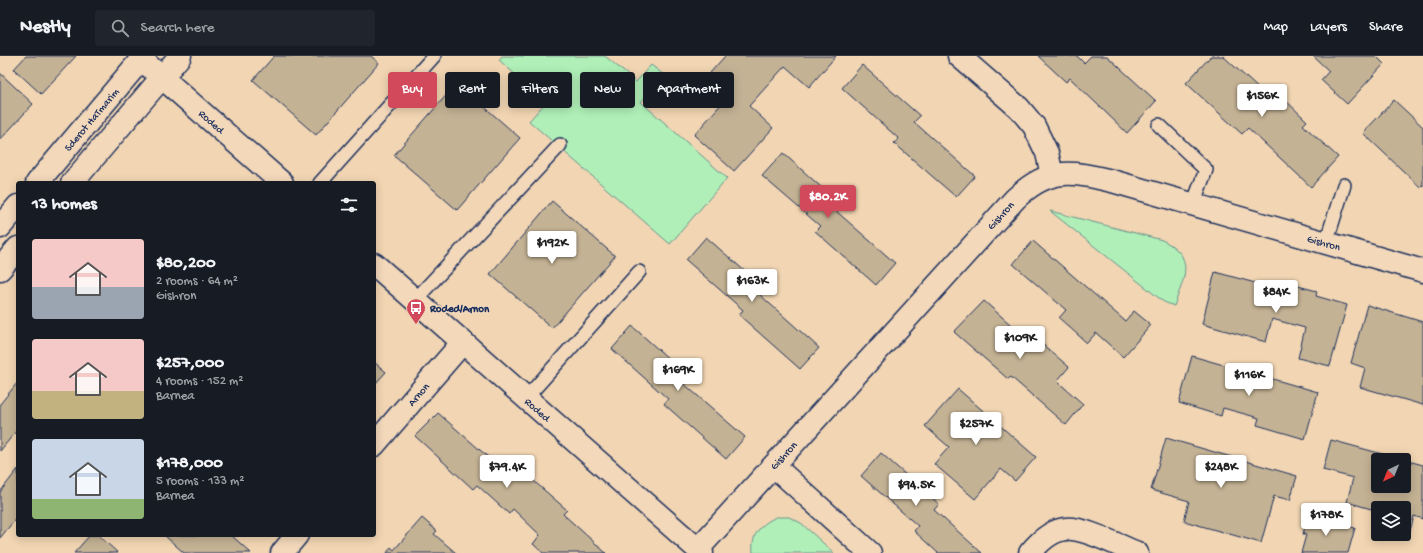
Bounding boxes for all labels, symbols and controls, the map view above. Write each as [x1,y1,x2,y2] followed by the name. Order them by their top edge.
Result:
[95,10,375,46] search box
[20,16,71,39] text: Nestly
[109,17,131,39] icon: search
[141,19,214,37] text: Search here
[1264,19,1288,36] text: Map
[1310,19,1347,36] text: Layers
[1369,19,1403,36] text: Share
[388,72,437,108] chip: Buy
[445,72,500,108] chip: Rent
[508,72,572,108] chip: Filters
[580,72,635,108] chip: New
[643,72,734,108] chip: Apartment
[1234,84,1290,118] pin: $156K
[63,86,122,154] street label: Sderot HaTmarim
[1246,89,1278,104] text: $156K
[195,108,227,138] street label: Roded
[795,185,861,219] pin: $80.2K
[809,190,847,205] text: $80.2K
[338,194,360,216] icon: filters
[32,195,97,215] text: 13 homes
[986,199,1018,233] street label: Gishron
[524,231,580,265] pin: $192K
[1305,233,1342,255] street label: Gishron
[536,236,568,251] text: $192K
[156,254,216,274] text: $80,200
[64,255,112,303] icon: home
[724,269,780,303] pin: $163K
[156,274,238,289] text: 2 rooms · 64 m²
[736,274,768,289] text: $163K
[1252,280,1300,314] pin: $84K
[1263,285,1289,300] text: $84K
[156,289,196,304] text: Gishron
[405,297,427,325] bus stop icon: Roded/Arnon
[429,304,490,316] place label: Roded/Arnon
[992,326,1048,360] pin: $109K
[1004,331,1036,346] text: $109K
[156,354,224,374] text: $257,000
[64,355,112,403] icon: home
[650,358,706,392] pin: $169K
[662,363,694,378] text: $169K
[1221,363,1277,397] pin: $116K
[1234,368,1264,383] text: $116K
[156,374,244,389] text: 4 rooms · 152 m²
[406,381,433,409] street label: Arnon
[156,389,195,404] text: Barnea
[521,396,553,426] street label: Roded
[948,412,1004,446] pin: $257K
[960,417,992,432] text: $257K
[769,439,801,473] street label: Gishron
[1371,453,1411,493] north arrow
[1371,453,1411,541] map controls
[156,454,223,474] text: $178,000
[64,455,112,503] icon: home
[474,455,540,489] pin: $79.4K
[1193,455,1249,489] pin: $248K
[489,460,525,475] text: $79.4K
[1205,460,1237,475] text: $248K
[883,473,949,507] pin: $94.5K
[156,474,244,489] text: 5 rooms · 133 m²
[898,478,934,493] text: $94.5K
[156,489,195,504] text: Barnea
[1371,501,1411,541] button: layers
[1298,503,1354,537] pin: $178K
[1310,508,1342,523] text: $178K

